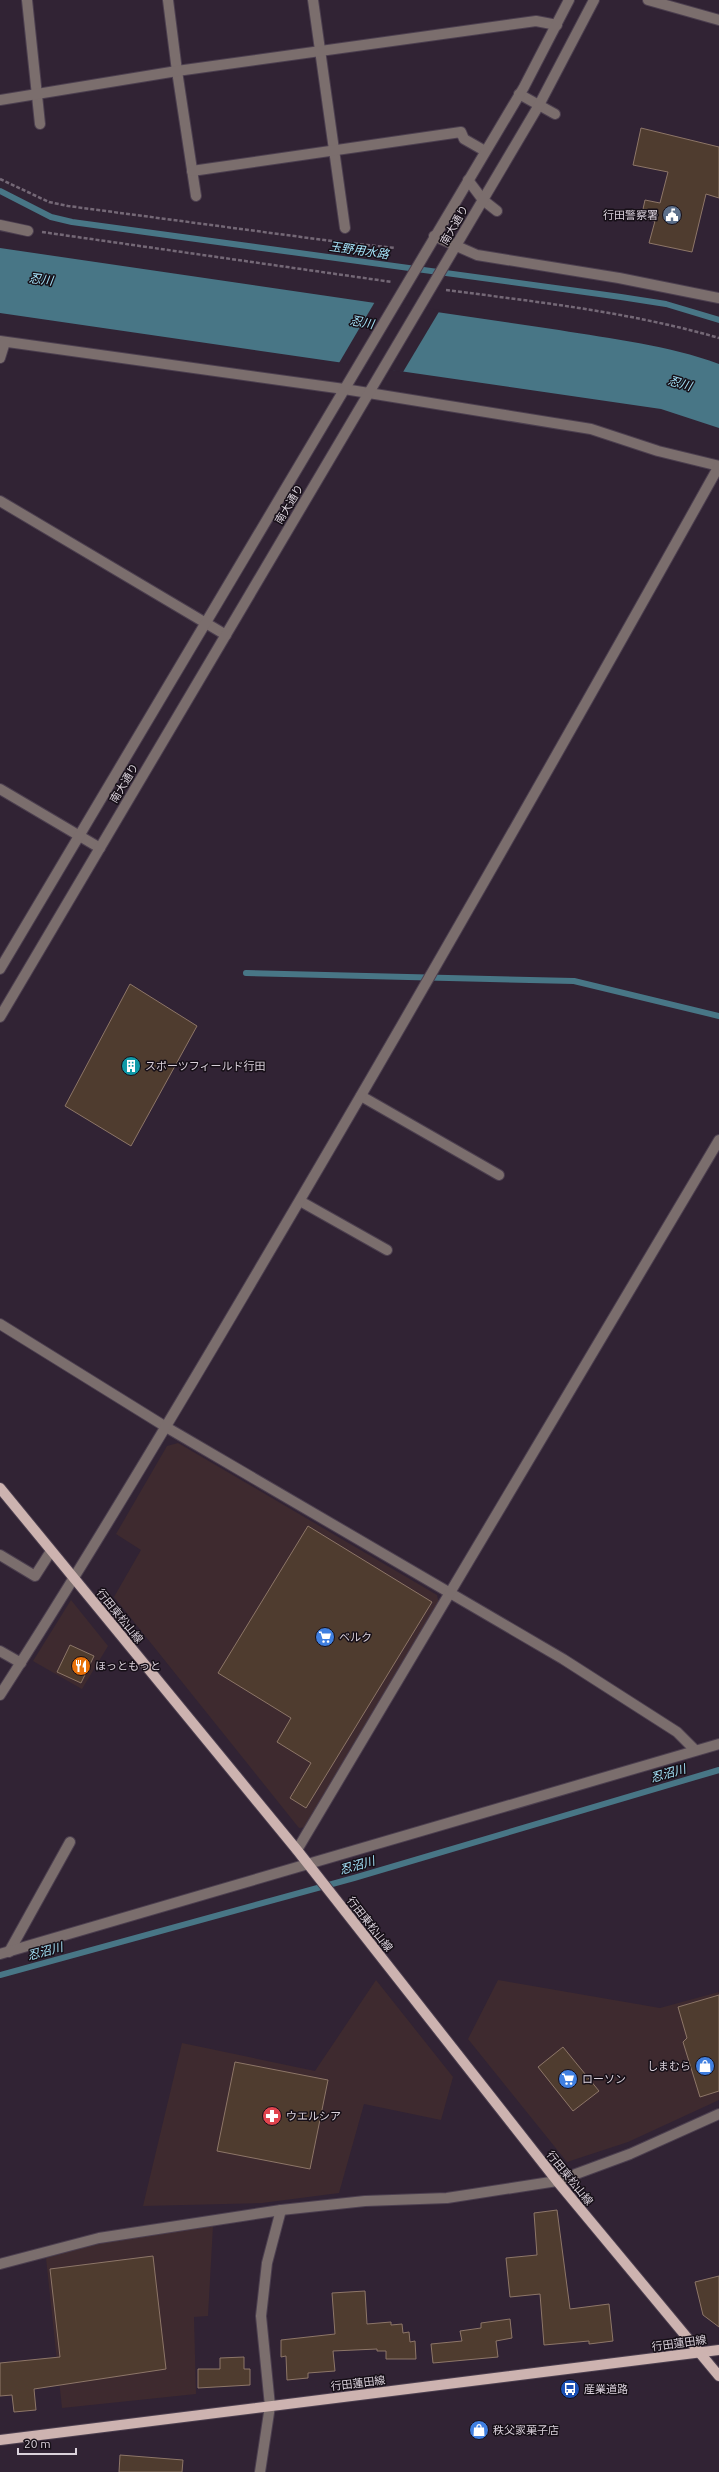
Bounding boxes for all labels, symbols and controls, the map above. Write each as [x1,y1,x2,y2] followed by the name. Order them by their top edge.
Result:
[438,203,470,247] street label: 南大通り
[661,204,683,226] public building icon: 行田警察署
[603,209,658,221] place label: 行田警察署
[328,239,391,261] water label: 玉野用水路
[28,271,56,287] water label: 忍川
[349,314,377,331] water label: 忍川
[667,373,695,393] water label: 忍川
[273,482,305,526] street label: 南大通り
[108,761,140,805] street label: 南大通り
[120,1055,142,1077] building icon: スポーツフィールド行田
[145,1060,266,1072] place label: スポーツフィールド行田
[95,1587,145,1645] street label: 行田東松山線
[314,1626,336,1648] supermarket icon: ベルク
[339,1631,372,1643] place label: ベルク
[70,1655,92,1677] restaurant icon: ほっともっと
[95,1660,161,1672] place label: ほっともっと
[649,1761,689,1784] water label: 忍沼川
[338,1853,378,1876] water label: 忍沼川
[345,1894,395,1954] street label: 行田東松山線
[26,1940,66,1962] water label: 忍沼川
[694,2055,716,2077] shop icon: しまむら
[647,2060,691,2072] place label: しまむら
[557,2068,579,2090] supermarket icon: ローソン
[582,2073,626,2085] place label: ローソン
[261,2105,283,2127] pharmacy icon: ウエルシア
[286,2110,341,2122] place label: ウエルシア
[545,2149,595,2207] street label: 行田東松山線
[651,2333,707,2353] street label: 行田蓮田線
[330,2374,386,2392] street label: 行田蓮田線
[559,2378,581,2400] bus stop icon: 産業道路
[584,2383,628,2395] place label: 産業道路
[468,2419,490,2441] shop icon: 秩父家菓子店
[493,2424,559,2436] place label: 秩父家菓子店
[18,2430,76,2456] scale bar
[24,2437,51,2450] text: 20 m

